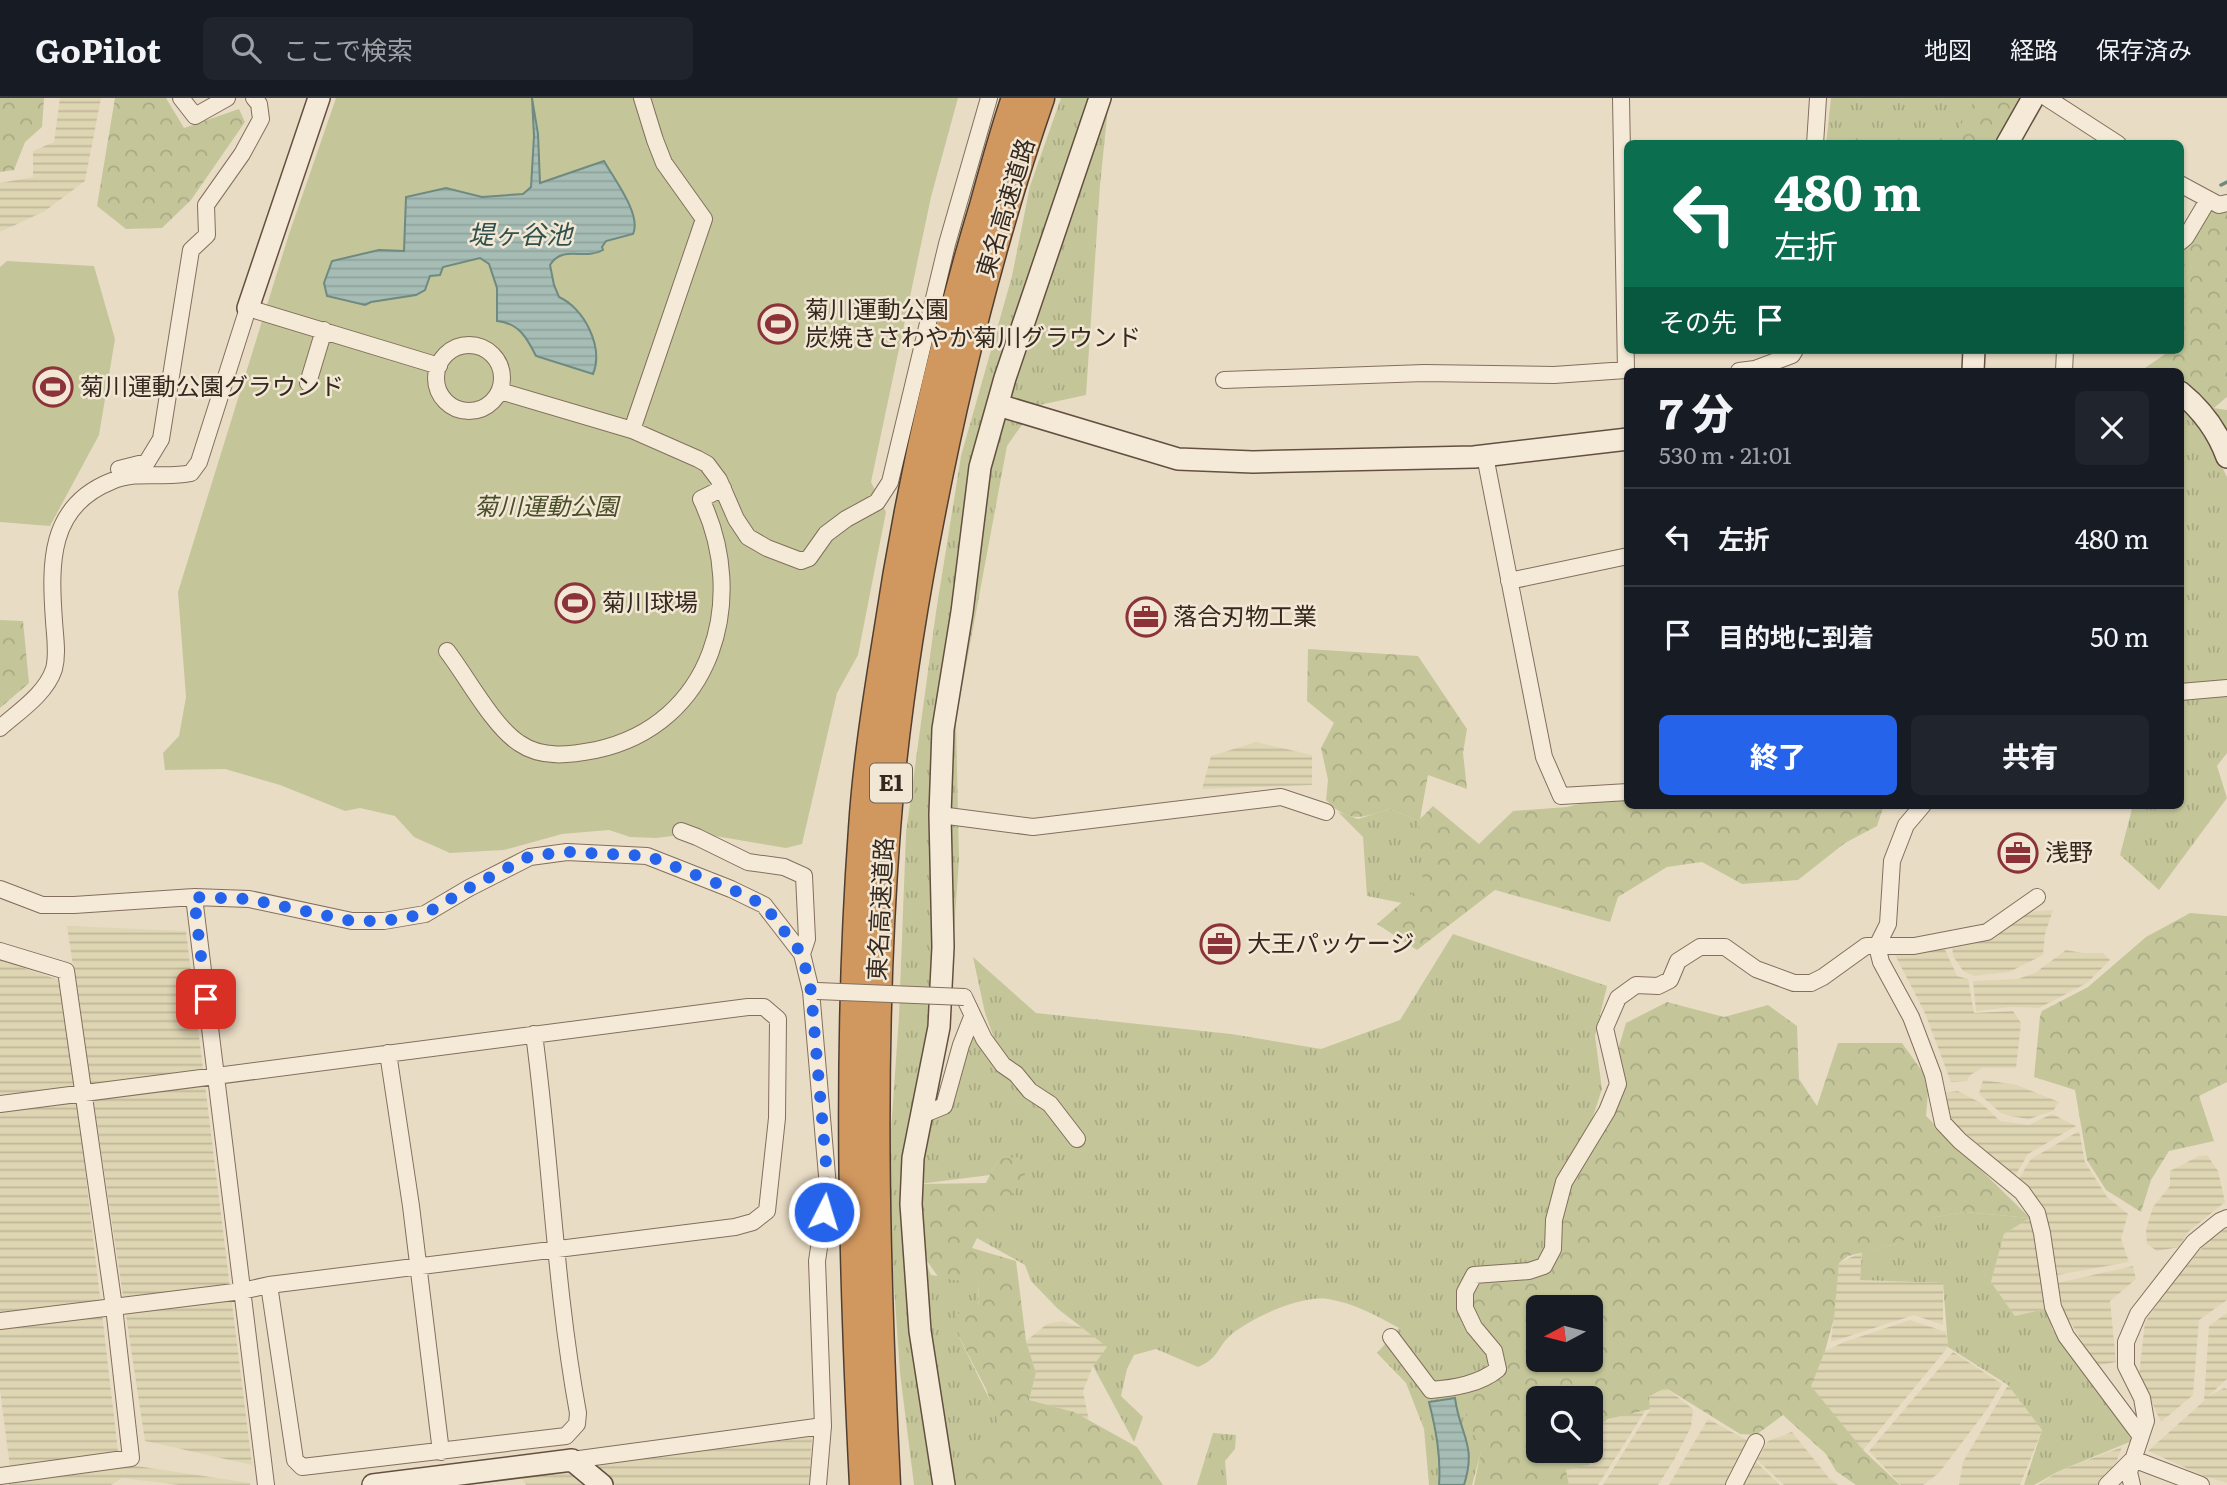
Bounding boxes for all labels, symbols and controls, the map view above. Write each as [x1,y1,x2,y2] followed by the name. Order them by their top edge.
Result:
[203,17,693,80] search box
[35,24,161,73] text: GoPilot
[227,29,265,67] icon: search
[283,29,413,68] text: ここで検索
[1924,31,1972,66] text: 地図
[2010,31,2058,66] text: 経路
[2096,31,2192,66] text: 保存済み
[966,133,1041,281] street label: 東名高速道路
[1774,153,1921,226] text: 480 m
[1659,168,1750,259] icon: left
[468,213,575,252] water label: 堤ヶ谷池
[1774,220,1838,268] text: 左折
[805,290,1141,353] place label: 菊川運動公園 炭焼きさわやか菊川グラウンド
[1659,301,1737,340] text: その先
[1751,301,1789,339] icon: arrive
[757,303,799,345] sports icon: 菊川運動公園 炭焼きさわやか菊川グラウンド
[32,366,74,408] sports icon: 菊川運動公園グラウンド
[80,367,344,402] place label: 菊川運動公園グラウンド
[1659,380,1733,442] text: 7 分
[2075,391,2149,465] button: close
[1659,437,1792,471] text: 530 m · 21:01
[474,487,621,522] park label: 菊川運動公園
[1659,518,1697,556] icon: left
[1718,518,1770,557] text: 左折
[2075,518,2149,557] text: 480 m
[554,582,596,624] sports icon: 菊川球場
[602,583,698,618] place label: 菊川球場
[1125,596,1167,638] office icon: 落合刃物工業
[1173,597,1317,632] place label: 落合刃物工業
[1659,616,1697,654] icon: arrive
[1718,616,1874,655] text: 目的地に到着
[2090,616,2149,655] text: 50 m
[1659,715,1897,795] button: 終了
[1911,715,2149,795] button: 共有
[870,764,912,803] road number: E1
[1997,832,2039,874] office icon: 浅野
[2045,833,2093,868] place label: 浅野
[857,836,900,982] street label: 東名高速道路
[1199,923,1241,965] office icon: 大王パッケージ
[1247,924,1415,959] place label: 大王パッケージ
[176,969,236,1029] pin
[187,980,225,1018] icon: arrive
[787,1175,861,1249] position arrow
[1526,1295,1603,1372] north arrow
[1526,1295,1603,1463] map controls
[1526,1386,1603,1463] button: search

